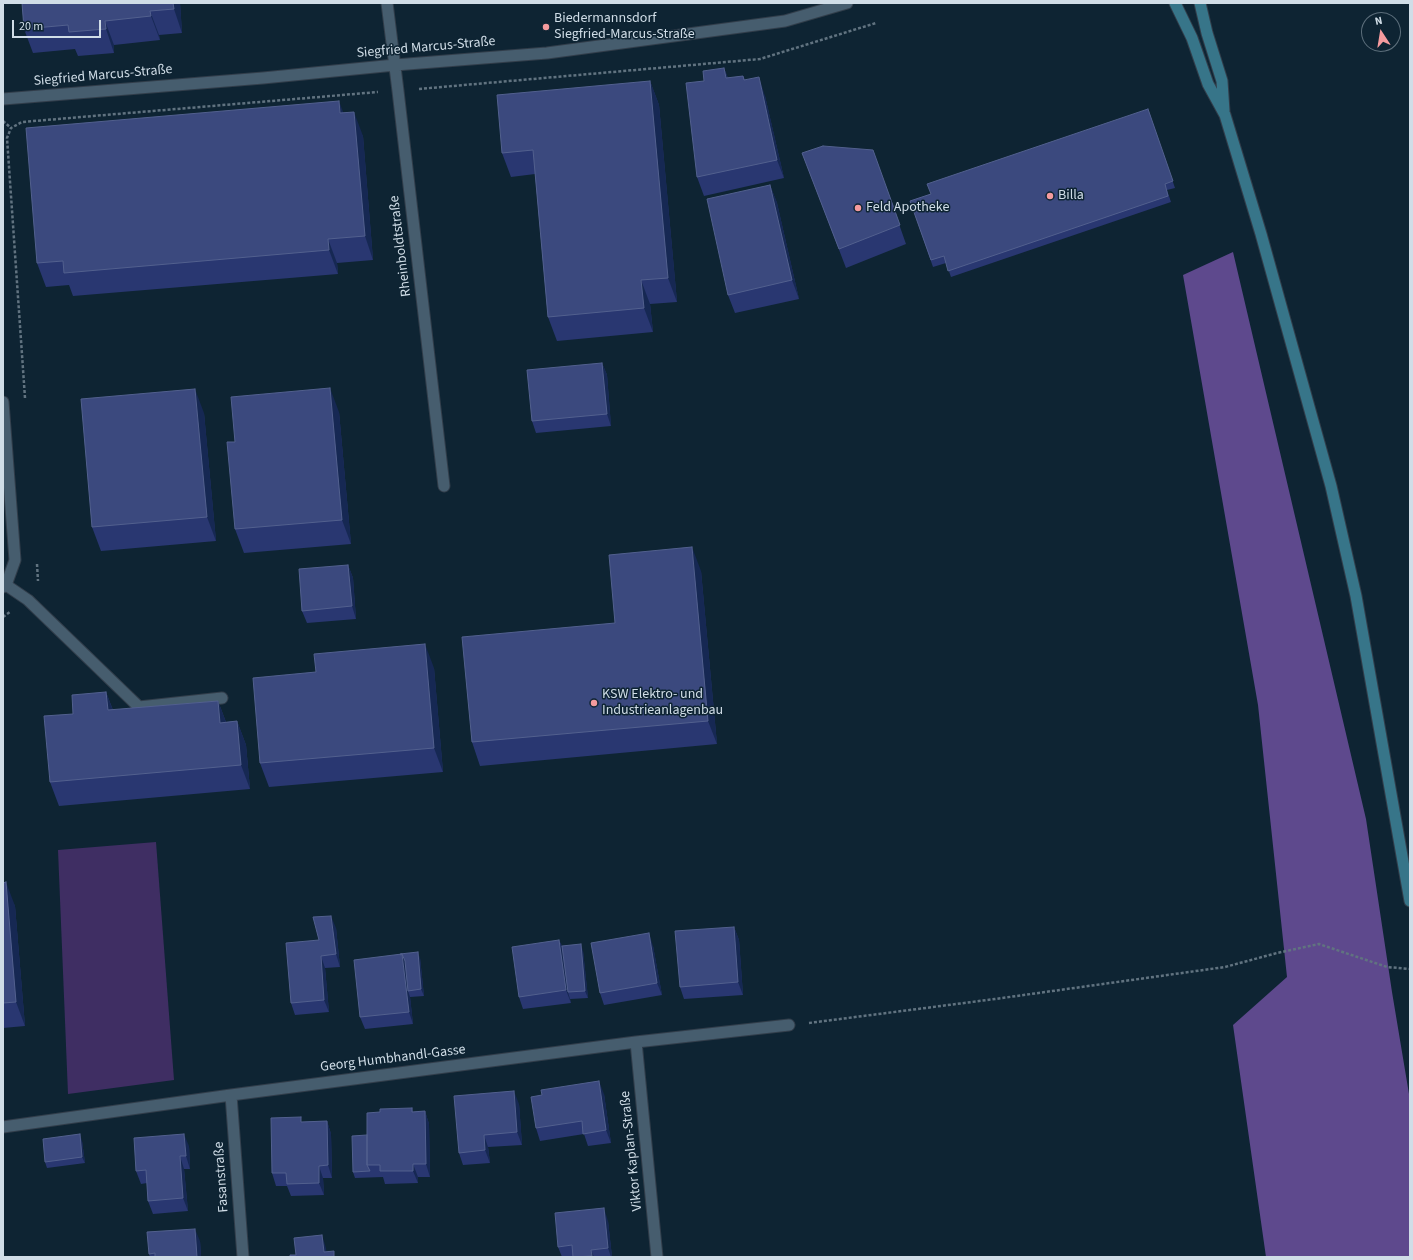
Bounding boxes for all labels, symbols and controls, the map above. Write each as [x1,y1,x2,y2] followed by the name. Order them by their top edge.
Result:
[554,11,695,44] place label: Biedermannsdorf Siegfried-Marcus-Straße
[14,12,103,38] scale bar
[1361,12,1401,52] north arrow
[1373,13,1384,29] text: N
[19,18,43,35] text: 20 m
[541,22,551,32] marker: Biedermannsdorf Siegfried-Marcus-Straße
[356,34,496,62] street label: Siegfried Marcus-Straße
[33,62,173,90] street label: Siegfried Marcus-Straße
[1058,188,1084,204] place label: Billa
[1045,191,1055,201] marker: Billa
[386,194,416,298] street label: Rheinboldtstraße
[866,200,949,216] place label: Feld Apotheke
[853,203,863,213] marker: Feld Apotheke
[602,687,723,720] place label: KSW Elektro- und Industrieanlagenbau
[589,698,599,708] marker: KSW Elektro- und Industrieanlagenbau
[319,1042,467,1076] street label: Georg Humbhandl-Gasse
[617,1090,647,1212] street label: Viktor Kaplan-Straße
[211,1141,233,1213] street label: Fasanstraße

